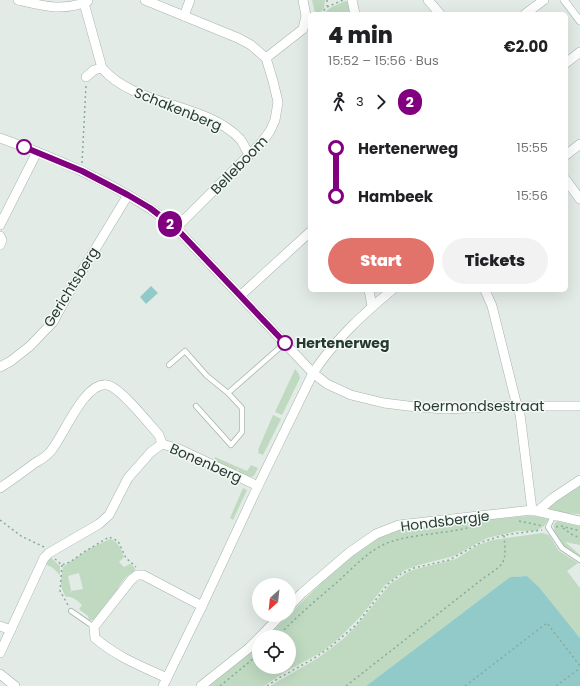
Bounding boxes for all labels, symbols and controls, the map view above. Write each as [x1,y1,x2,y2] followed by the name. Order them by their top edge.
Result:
[328,20,393,51] text: 4 min
[504,36,548,57] text: €2.00
[328,51,439,70] text: 15:52 – 15:56 · Bus
[131,82,225,136] street label: Schakenberg
[328,91,350,113] icon: walk
[370,91,392,113] icon: forward
[356,92,364,111] text: 3
[406,92,414,112] text: 2
[206,131,272,199] street label: Belleboom
[358,138,458,159] text: Hertenerweg
[517,138,548,157] text: 15:55
[16,139,32,155] unlabelled marker
[358,186,433,207] text: Hambeek
[516,186,548,205] text: 15:56
[157,211,183,237] line badge: 2
[166,214,174,234] text: 2
[328,238,434,284] button: Start
[442,238,548,284] button: Tickets
[38,243,104,331] street label: Gerichtsberg
[296,333,389,353] place label: Hertenerweg
[277,335,293,351] marker: Hertenerweg
[414,396,544,416] street label: Roermondsestraat
[167,438,245,488] street label: Bonenberg
[399,506,491,536] street label: Hondsbergje
[252,578,296,622] north arrow
[252,578,296,674] map controls
[252,630,296,674] button: locate

